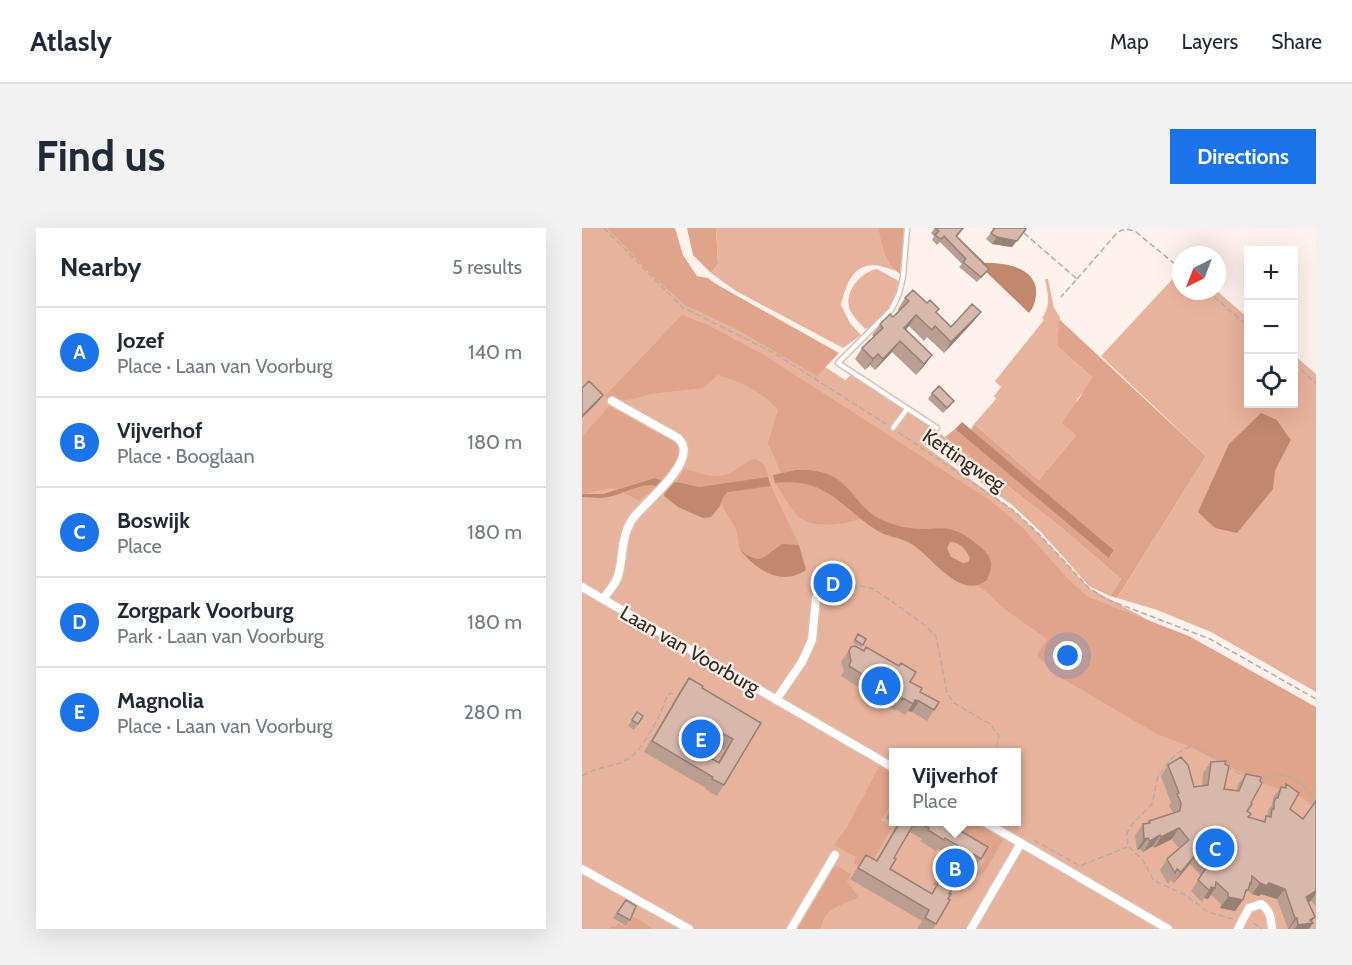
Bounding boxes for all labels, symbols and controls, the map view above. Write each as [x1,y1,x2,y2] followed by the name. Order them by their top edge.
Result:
[30,24,112,58] text: Atlasly
[1110,29,1149,54] text: Map
[1182,29,1238,54] text: Layers
[1271,29,1322,54] text: Share
[1170,129,1316,184] button: Directions
[36,130,165,182] text: Find us
[1172,246,1226,300] north arrow
[1244,246,1298,408] map controls
[1244,246,1298,300] button: +
[60,251,141,283] text: Nearby
[452,255,522,279] text: 5 results
[1244,300,1298,354] button: −
[117,327,164,354] text: Jozef
[73,340,86,364] text: A
[468,340,522,364] text: 140 m
[117,354,333,378] text: Place · Laan van Voorburg
[1244,354,1298,408] button: locate
[117,417,202,444] text: Vijverhof
[918,424,1011,497] street label: Kettingweg
[73,430,86,454] text: B
[467,430,522,454] text: 180 m
[117,444,255,468] text: Place · Booglaan
[117,507,190,534] text: Boswijk
[73,520,86,544] text: C
[467,520,522,544] text: 180 m
[117,534,162,558] text: Place
[814,560,852,606] pin: D
[117,597,293,624] text: Zorgpark Voorburg
[616,600,765,700] street label: Laan van Voorburg
[72,610,87,634] text: D
[467,610,522,634] text: 180 m
[117,624,324,648] text: Park · Laan van Voorburg
[1053,641,1082,670] your location
[862,664,900,708] pin: A
[117,687,204,714] text: Magnolia
[74,700,85,724] text: E
[463,700,522,724] text: 280 m
[117,714,333,738] text: Place · Laan van Voorburg
[682,716,720,762] pin: E
[889,748,1021,826] popup
[912,762,998,789] text: Vijverhof
[912,789,957,813] text: Place
[1196,826,1234,870] pin: C
[936,846,974,890] pin: B

